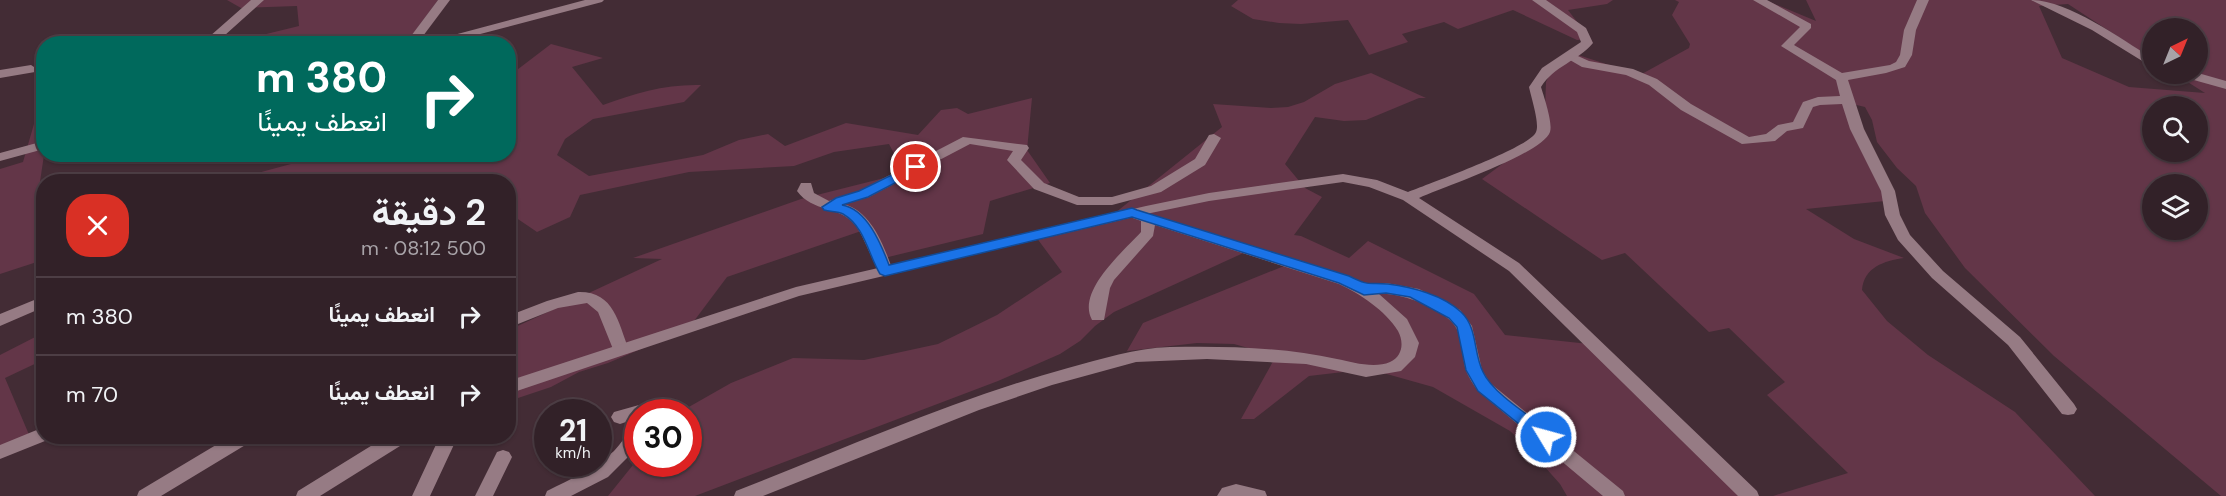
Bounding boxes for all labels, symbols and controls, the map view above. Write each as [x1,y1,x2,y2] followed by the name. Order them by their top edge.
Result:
[2142,18,2208,84] north arrow
[2142,18,2208,240] map controls
[256,50,387,105] text: 380 m
[408,60,486,138] icon: right
[2142,96,2208,162] button: search
[257,104,387,139] text: انعطف يمينًا
[890,141,941,192] pin
[899,150,932,183] icon: arrive
[2142,174,2208,240] button: layers
[372,189,486,236] text: 2 دقيقة
[66,194,129,257] button: close
[361,235,486,261] text: 500 m · 08:12
[328,300,435,329] text: انعطف يمينًا
[453,300,486,333] icon: right
[66,302,133,331] text: 380 m
[328,378,435,407] text: انعطف يمينًا
[453,378,486,411] icon: right
[66,380,118,409] text: 70 m
[624,399,702,477] speed limit sign: 30
[1514,405,1578,469] position arrow
[559,411,587,450] text: 21
[555,443,591,463] text: km/h

